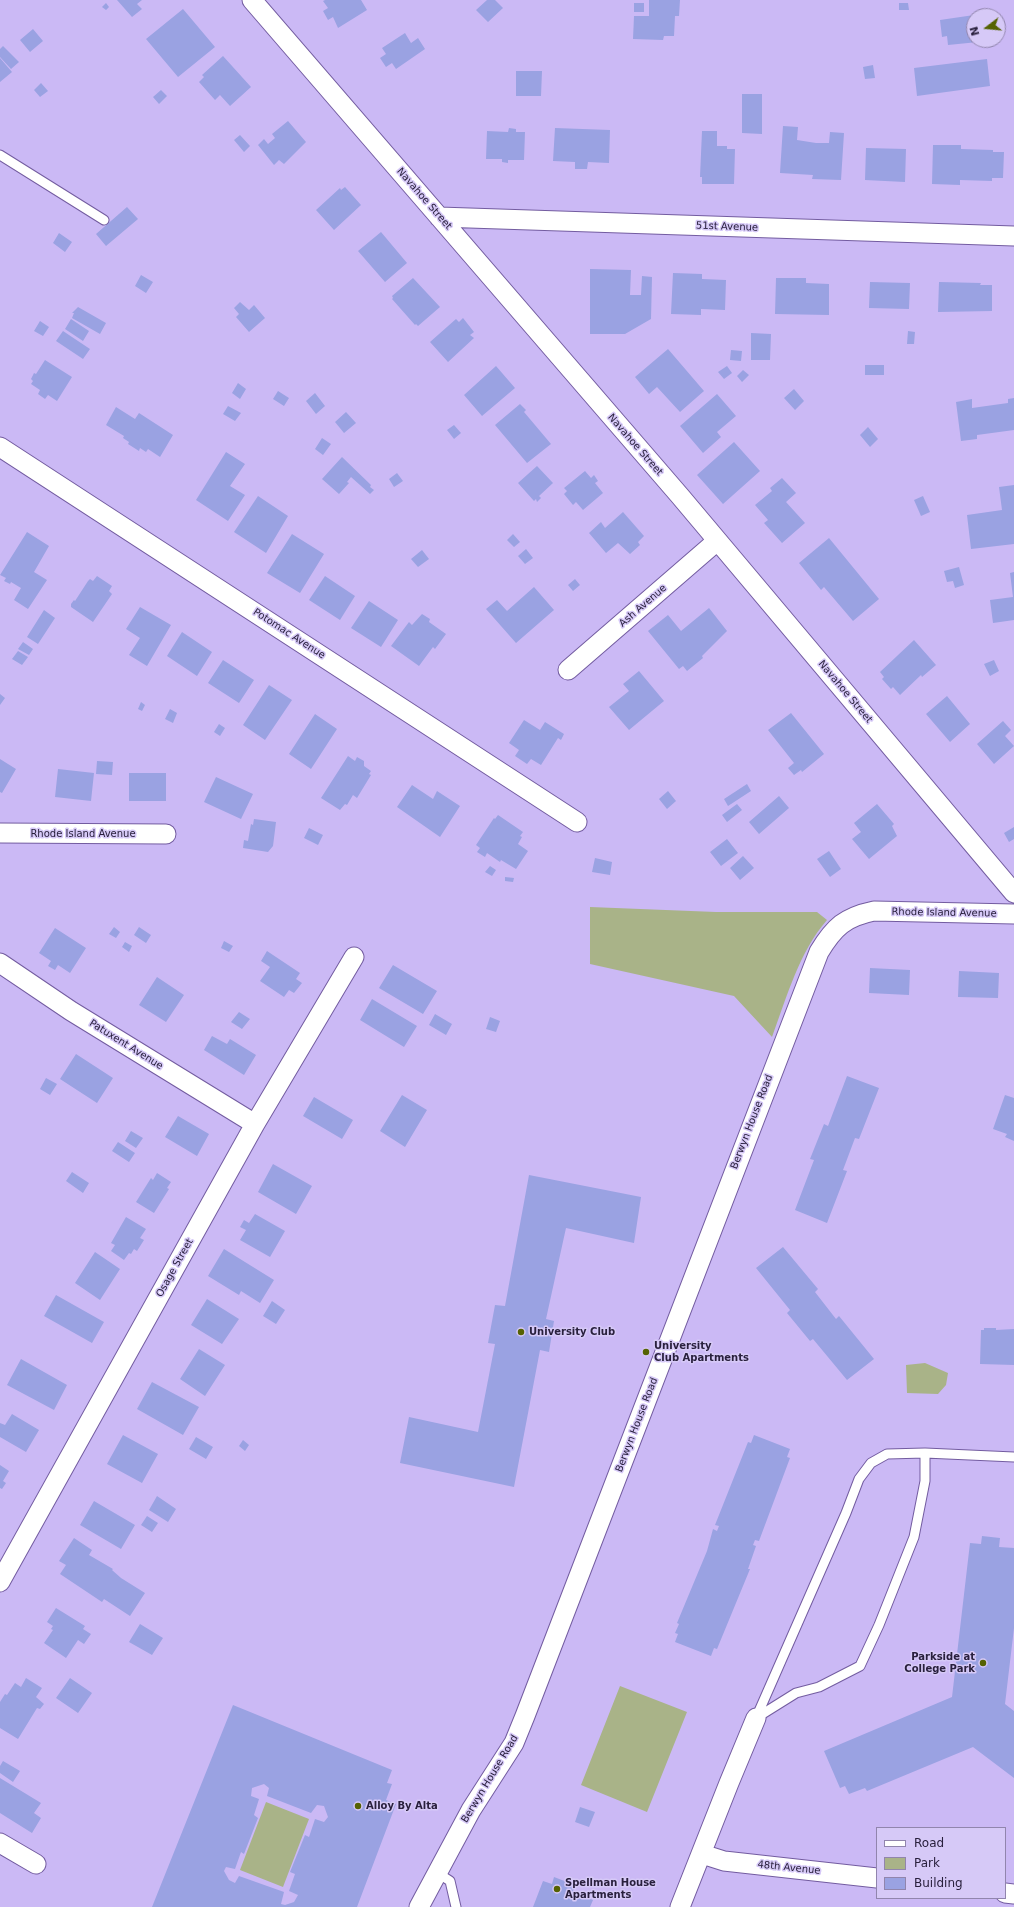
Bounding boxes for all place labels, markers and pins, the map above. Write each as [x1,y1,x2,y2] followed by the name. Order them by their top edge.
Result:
[529,1326,615,1338] place label: University Club
[516,1327,526,1337] marker: University Club
[654,1340,749,1364] place label: University Club Apartments
[641,1347,651,1357] marker: University Club Apartments
[904,1651,975,1674] place label: Parkside at College Park
[978,1658,988,1668] marker: Parkside at College Park
[366,1800,438,1812] place label: Alloy By Alta
[353,1801,363,1811] marker: Alloy By Alta
[565,1877,656,1900] place label: Spellman House Apartments
[552,1884,562,1894] marker: Spellman House Apartments

